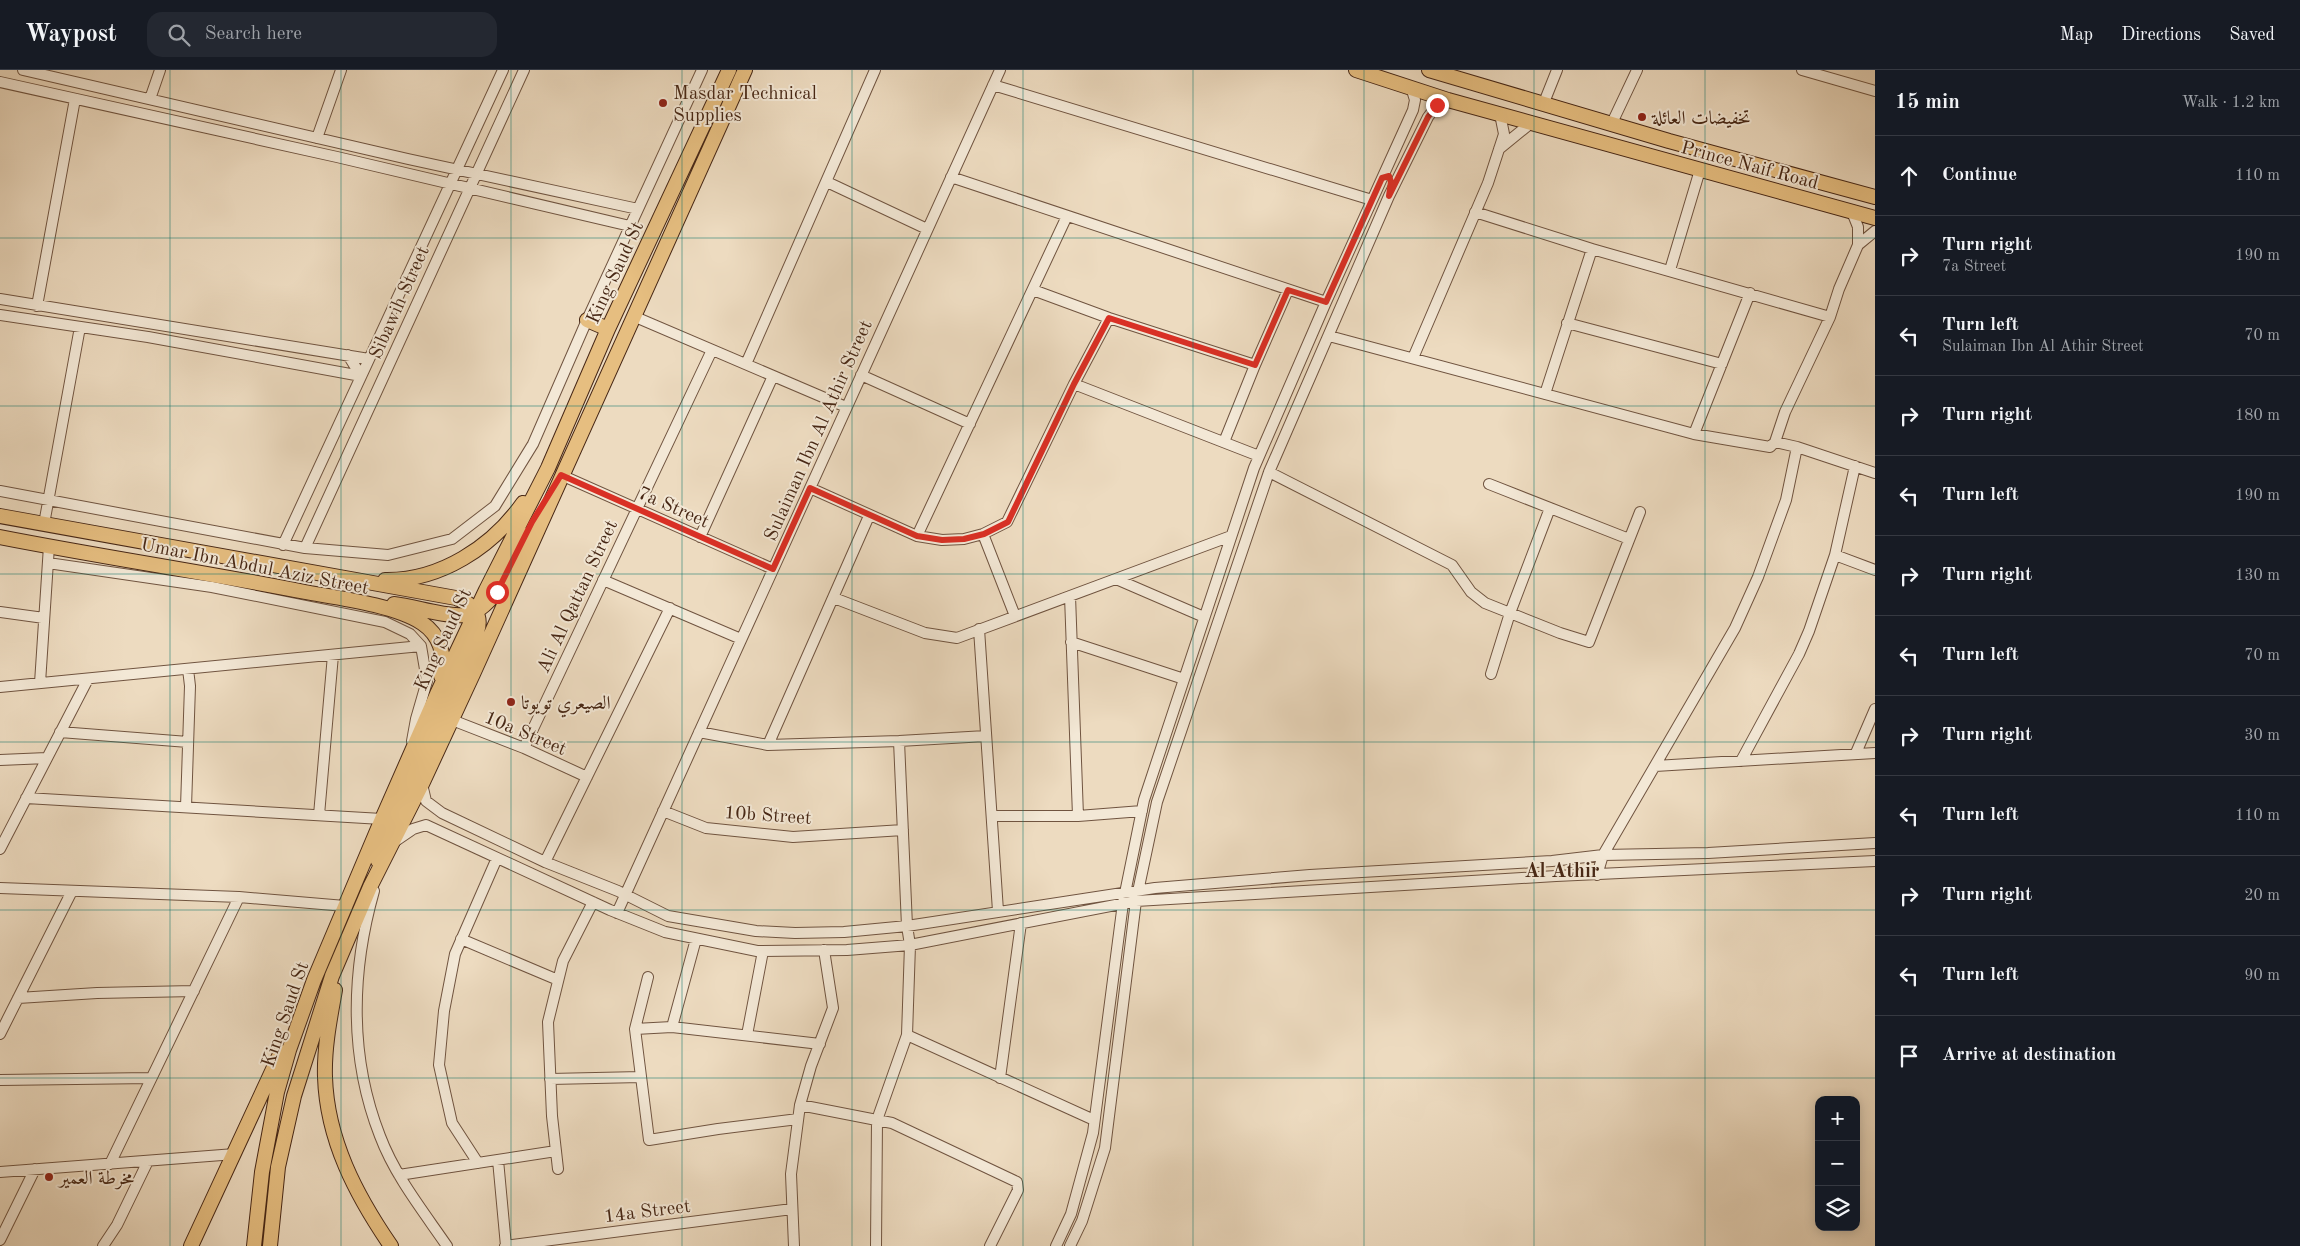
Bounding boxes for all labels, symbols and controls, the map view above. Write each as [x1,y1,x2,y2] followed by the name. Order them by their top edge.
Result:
[147,12,497,57] search box
[165,21,193,49] icon: search
[25,23,117,47] text: Waypost
[205,25,302,44] text: Search here
[2060,26,2093,44] text: Map
[2121,26,2201,44] text: Directions
[2229,26,2275,44] text: Saved
[673,85,817,126] place label: Masdar Technical Supplies
[1895,92,1960,113] text: 15 min
[1426,94,1449,117] route end
[2182,95,2280,111] text: Walk · 1.2 km
[657,97,669,109] marker: Masdar Technical Supplies
[1651,109,1751,129] place label: تخفيضات العائلة
[1636,111,1648,123] marker: تخفيضات العائلة
[1679,139,1820,194] street label: Prince Naif Road
[1895,162,1923,190] icon: ahead
[1942,166,2017,185] text: Continue
[2235,168,2280,184] text: 110 m
[584,219,648,327] street label: King Saud St
[1942,236,2032,255] text: Turn right
[1895,242,1923,270] icon: right
[367,244,434,362] street label: Sibawih Street
[2235,248,2280,264] text: 190 m
[1942,259,2006,275] text: 7a Street
[1942,316,2019,335] text: Turn left
[762,318,877,544] street label: Sulaiman Ibn Al Athir Street
[1895,322,1923,350] icon: left
[2244,328,2280,344] text: 70 m
[1942,339,2144,355] text: Sulaiman Ibn Al Athir Street
[1895,402,1923,430] icon: right
[1942,406,2032,425] text: Turn right
[2235,408,2280,424] text: 180 m
[1895,482,1923,510] icon: left
[634,484,712,532] street label: 7a Street
[1942,486,2019,505] text: Turn left
[2235,488,2280,504] text: 190 m
[534,518,622,676] street label: Ali Al Qattan Street
[139,536,370,599] street label: Umar Ibn Abdul Aziz Street
[1895,562,1923,590] icon: right
[1942,566,2032,585] text: Turn right
[2235,568,2280,584] text: 130 m
[486,581,509,604] route start
[412,586,476,694] street label: King Saud St
[1895,642,1923,670] icon: left
[1942,646,2019,665] text: Turn left
[2244,648,2280,664] text: 70 m
[521,695,611,718] place label: الصيعري تويوتا
[505,696,517,708] marker: الصيعري تويوتا
[481,709,569,760] street label: 10a Street
[1895,722,1923,750] icon: right
[1942,726,2032,745] text: Turn right
[2244,728,2280,744] text: 30 m
[1895,802,1923,830] icon: left
[724,804,812,829] street label: 10b Street
[1942,806,2019,825] text: Turn left
[2235,808,2280,824] text: 110 m
[1525,862,1600,882] district label: Al Athir
[1895,882,1923,910] icon: right
[1942,886,2032,905] text: Turn right
[2244,888,2280,904] text: 20 m
[259,960,313,1070] street label: King Saud St
[1895,962,1923,990] icon: left
[1942,966,2019,985] text: Turn left
[2244,968,2280,984] text: 90 m
[1895,1042,1923,1070] icon: arrive
[1942,1046,2116,1065] text: Arrive at destination
[1815,1096,1860,1231] map controls
[1815,1096,1860,1141] button: +
[1815,1141,1860,1186] button: −
[57,1170,134,1190] place label: مخرطة العمير
[43,1171,55,1183] marker: مخرطة العمير
[1815,1186,1860,1231] button: layers
[603,1198,692,1227] street label: 14a Street

